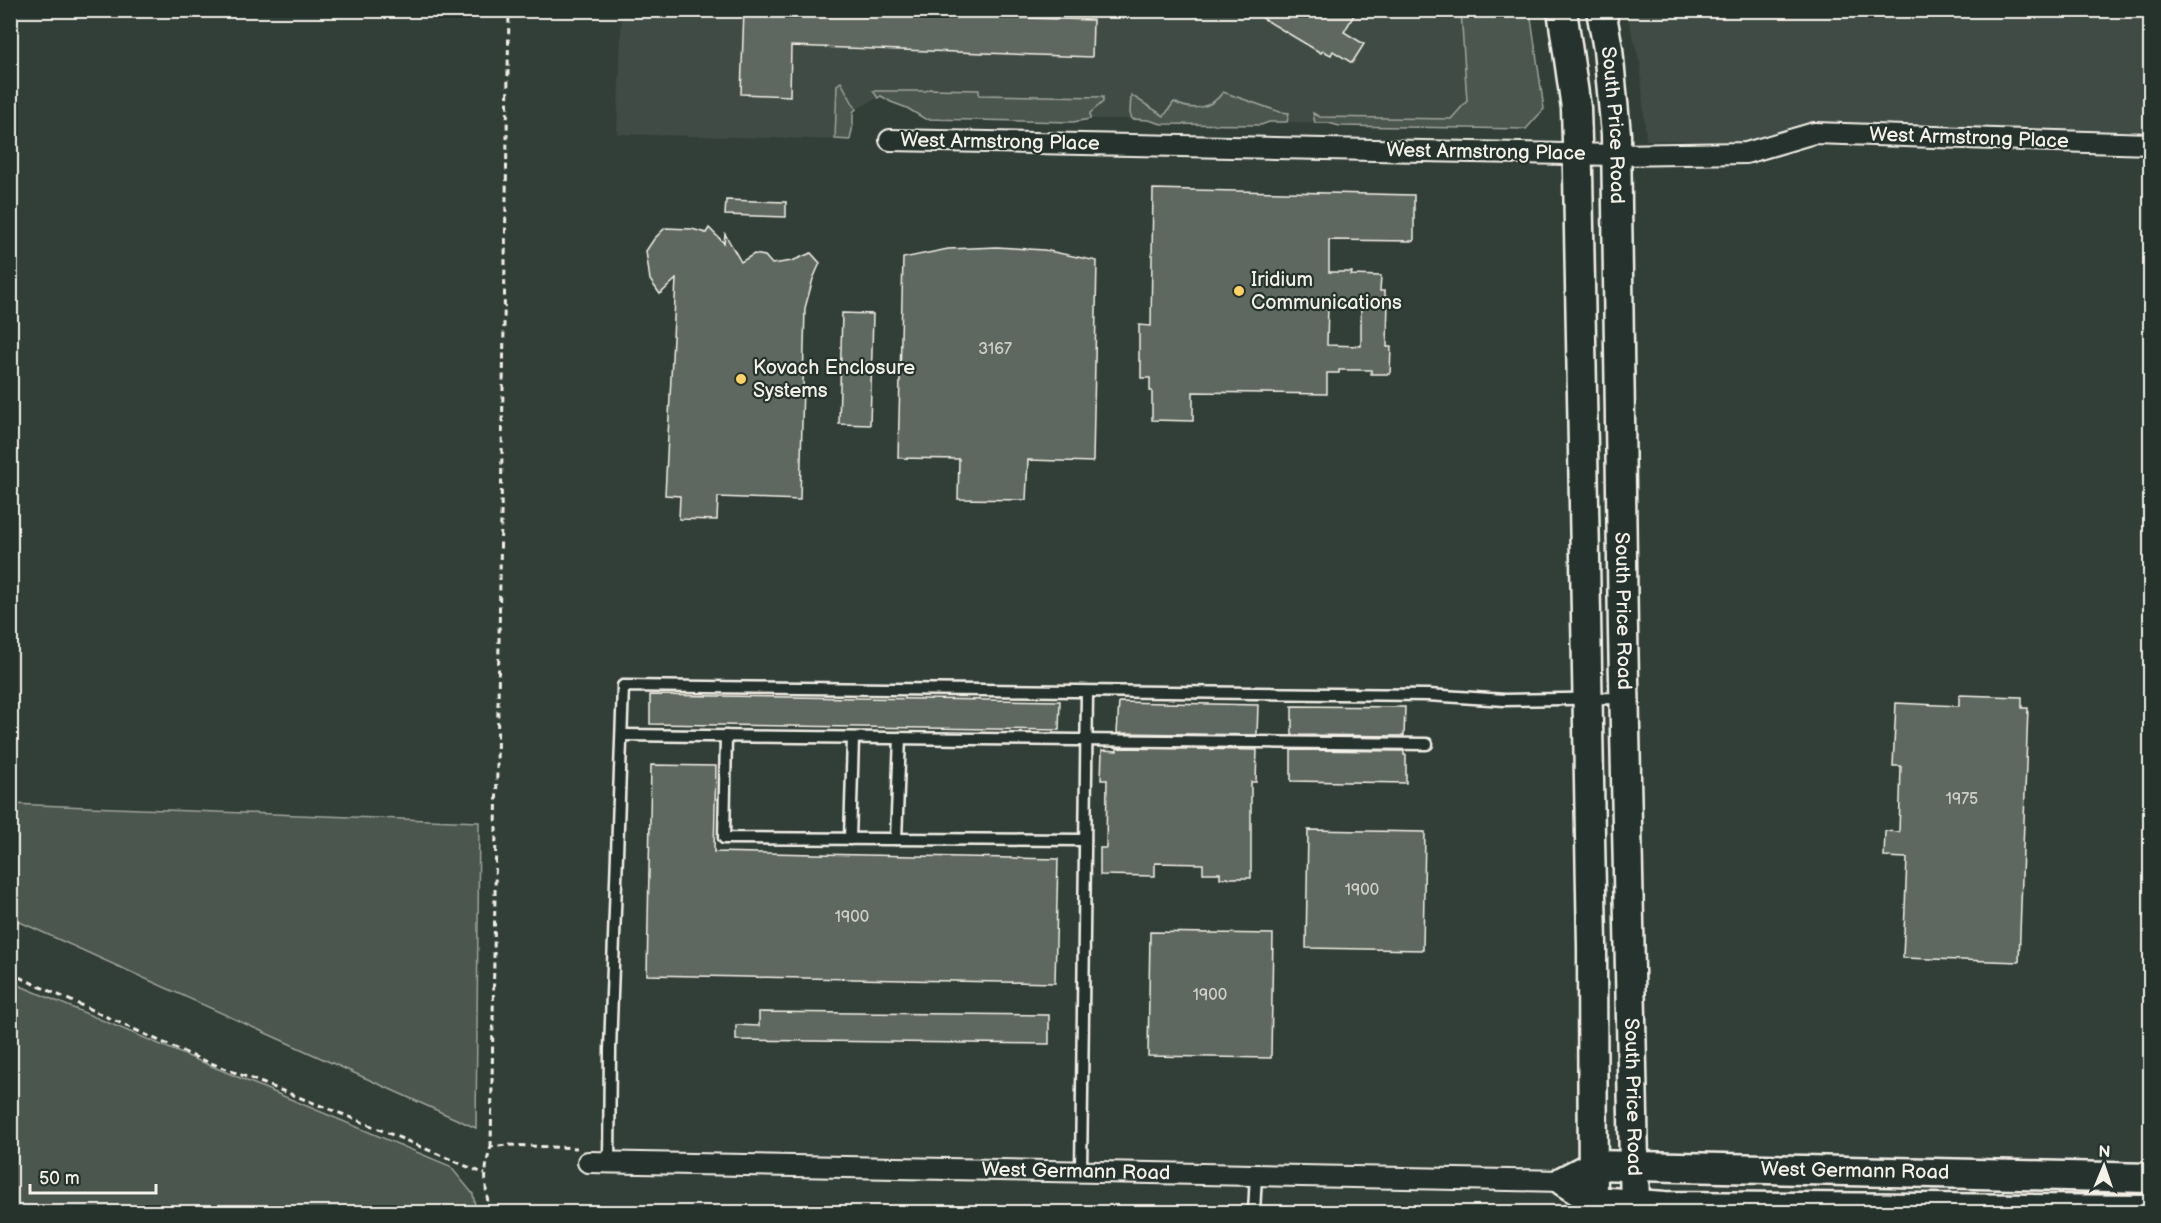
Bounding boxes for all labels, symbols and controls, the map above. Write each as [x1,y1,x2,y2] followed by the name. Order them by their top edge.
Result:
[1596,45,1629,204] street label: South Price Road
[1869,123,2069,153] street label: West Armstrong Place
[900,128,1100,156] street label: West Armstrong Place
[1386,138,1586,166] street label: West Armstrong Place
[1251,268,1402,315] place label: Iridium Communications
[1232,284,1246,298] marker: Iridium Communications
[978,340,1012,359] house number: 3167
[753,356,915,403] place label: Kovach Enclosure Systems
[734,372,748,386] marker: Kovach Enclosure Systems
[1610,532,1636,690] street label: South Price Road
[1946,790,1978,809] house number: 1975
[1345,881,1379,900] house number: 1900
[835,908,869,927] house number: 1900
[1193,986,1227,1005] house number: 1900
[1619,1018,1646,1176] street label: South Price Road
[2074,1136,2134,1196] north arrow
[2098,1143,2111,1162] text: N
[30,1157,156,1195] scale bar
[1760,1157,1950,1185] street label: West Germann Road
[981,1158,1171,1185] street label: West Germann Road
[39,1168,80,1189] text: 50 m

